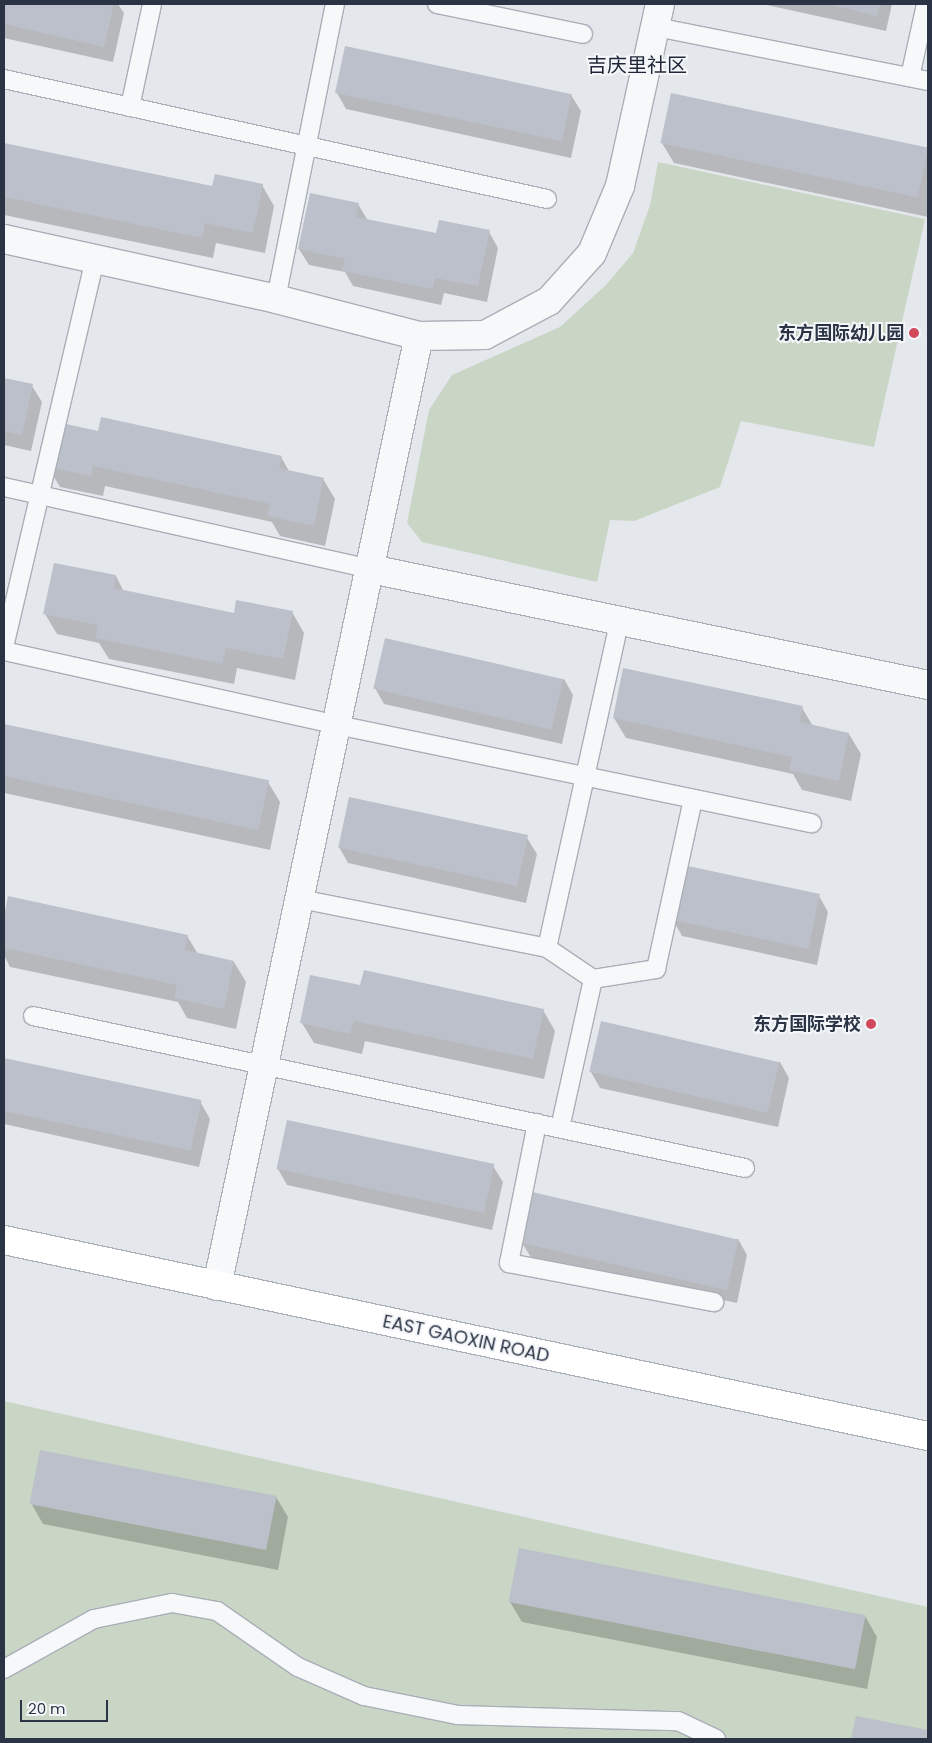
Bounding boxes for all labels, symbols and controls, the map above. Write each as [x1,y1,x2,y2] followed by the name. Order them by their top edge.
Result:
[587,53,687,77] district label: 吉庆里社区
[778,322,904,344] place label: 东方国际幼儿园
[908,327,920,339] marker: 东方国际幼儿园
[753,1013,861,1035] place label: 东方国际学校
[865,1018,877,1030] marker: 东方国际学校
[381,1311,551,1367] street label: EAST GAOXIN ROAD
[22,1690,110,1722] scale bar
[28,1698,66,1719] text: 20 m

